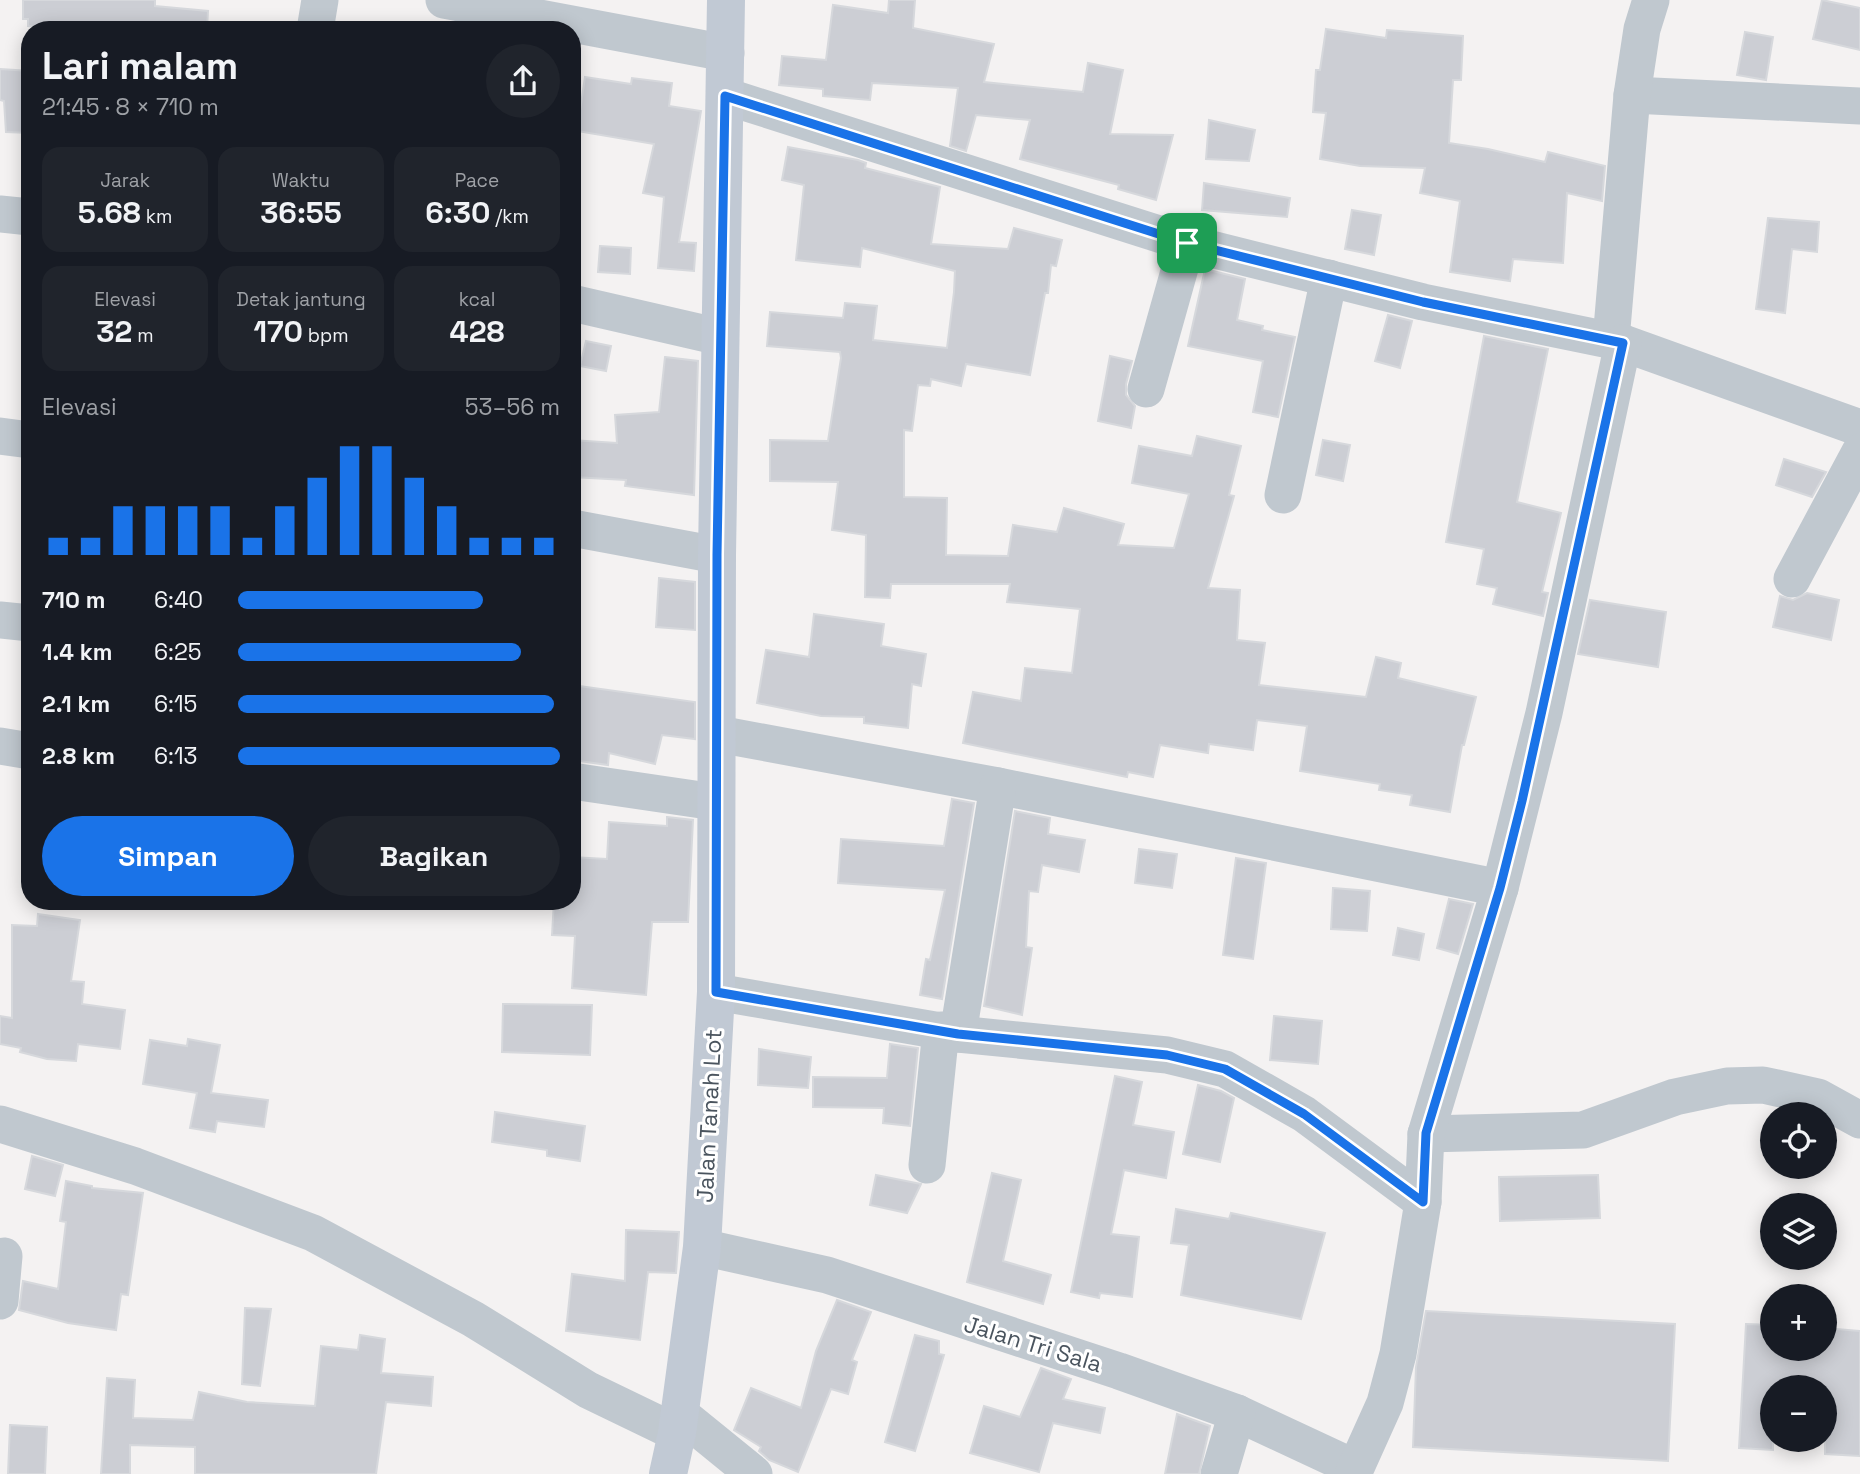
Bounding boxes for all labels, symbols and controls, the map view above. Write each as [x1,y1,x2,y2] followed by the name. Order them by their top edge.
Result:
[42,42,238,90] text: Lari malam
[486,44,560,118] button: share
[42,92,219,122] text: 21:45 · 8 × 710 m
[100,168,150,193] text: Jarak
[272,168,330,193] text: Waktu
[455,168,499,193] text: Pace
[78,193,141,232] text: 5.68
[260,193,342,232] text: 36:55
[425,193,490,232] text: 6:30
[141,204,172,229] text: km
[490,204,529,229] text: /km
[1157,213,1217,273] pin
[1168,224,1206,262] icon: arrive
[94,287,156,312] text: Elevasi
[236,287,366,312] text: Detak jantung
[459,287,495,312] text: kcal
[96,312,132,351] text: 32
[253,312,303,351] text: 170
[450,312,504,351] text: 428
[132,323,154,348] text: m
[303,323,349,348] text: bpm
[42,392,117,422] text: Elevasi
[465,392,560,422] text: 53–56 m
[42,585,105,615] text: 710 m
[154,585,203,615] text: 6:40
[42,637,112,667] text: 1.4 km
[154,637,202,667] text: 6:25
[42,689,110,719] text: 2.1 km
[154,689,197,719] text: 6:15
[42,741,115,771] text: 2.8 km
[154,741,197,771] text: 6:13
[42,816,294,896] button: Simpan
[308,816,560,896] button: Bagikan
[689,1029,729,1203] street label: Jalan Tanah Lot
[1760,1102,1837,1452] map controls
[1760,1102,1837,1179] button: locate
[1760,1193,1837,1270] button: layers
[1760,1284,1837,1361] button: +
[960,1309,1106,1379] street label: Jalan Tri Sala
[1760,1375,1837,1452] button: −

